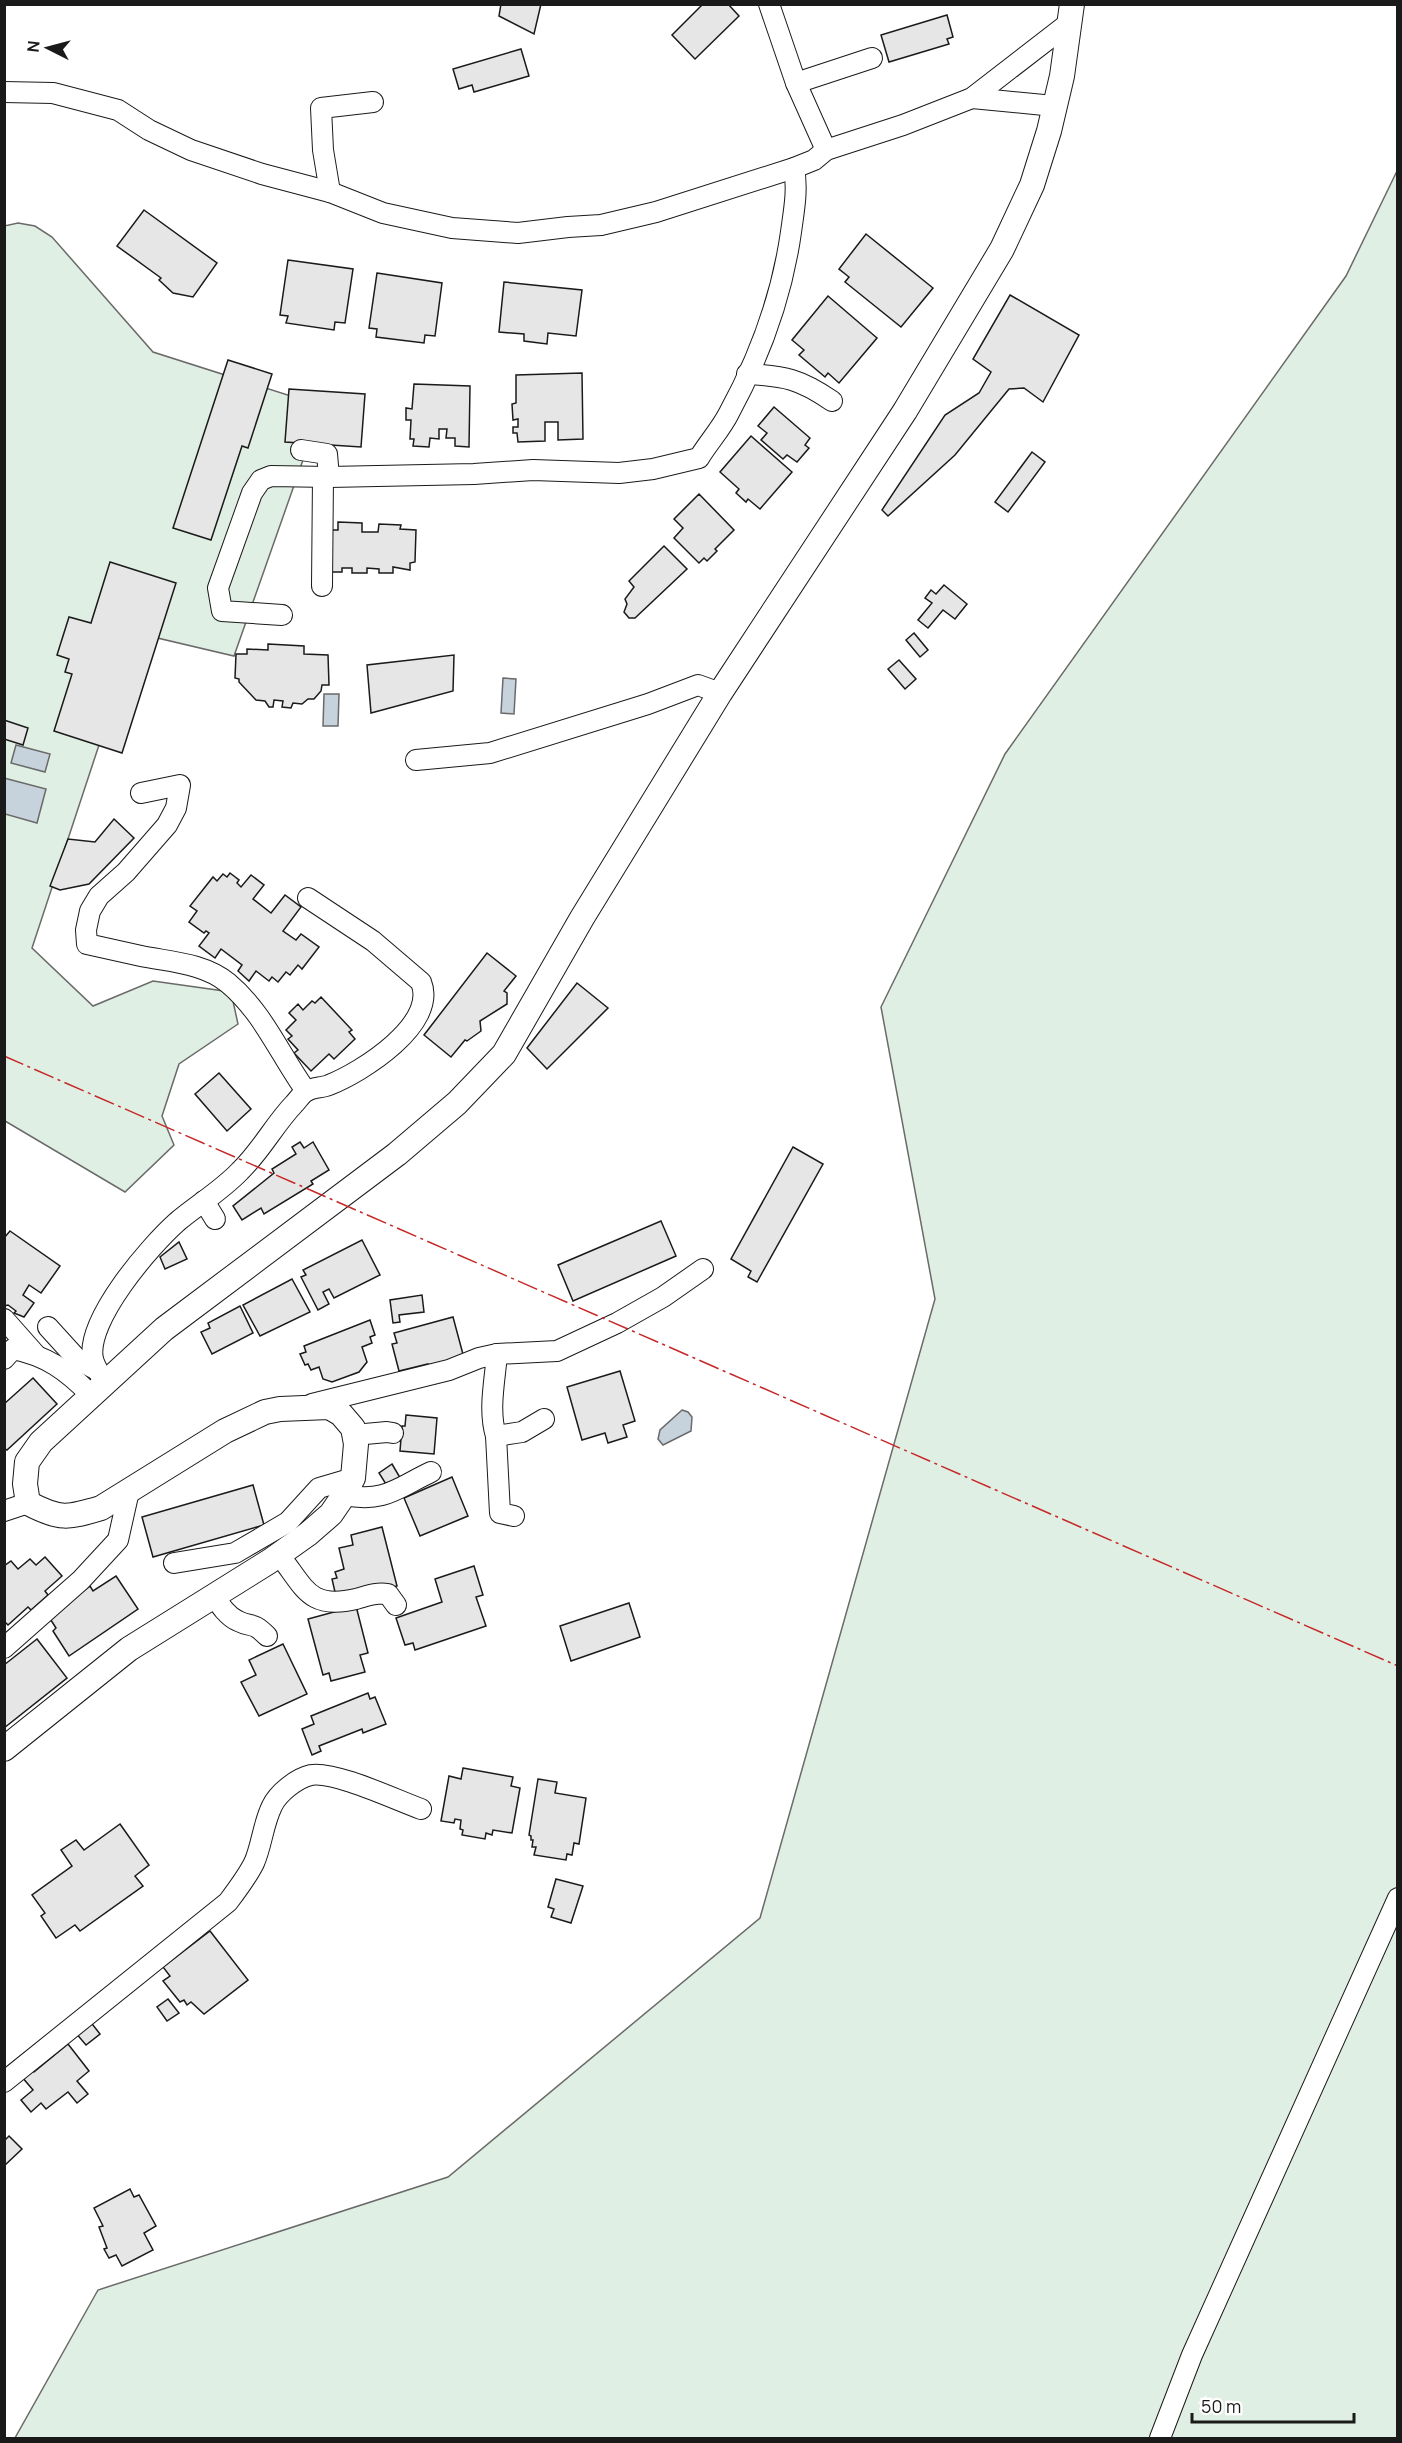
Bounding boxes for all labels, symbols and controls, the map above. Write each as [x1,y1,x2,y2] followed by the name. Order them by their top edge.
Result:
[18,18,78,78] north arrow
[22,40,45,53] text: N
[1192,2386,1354,2424] scale bar
[1201,2394,1241,2418] text: 50 m

